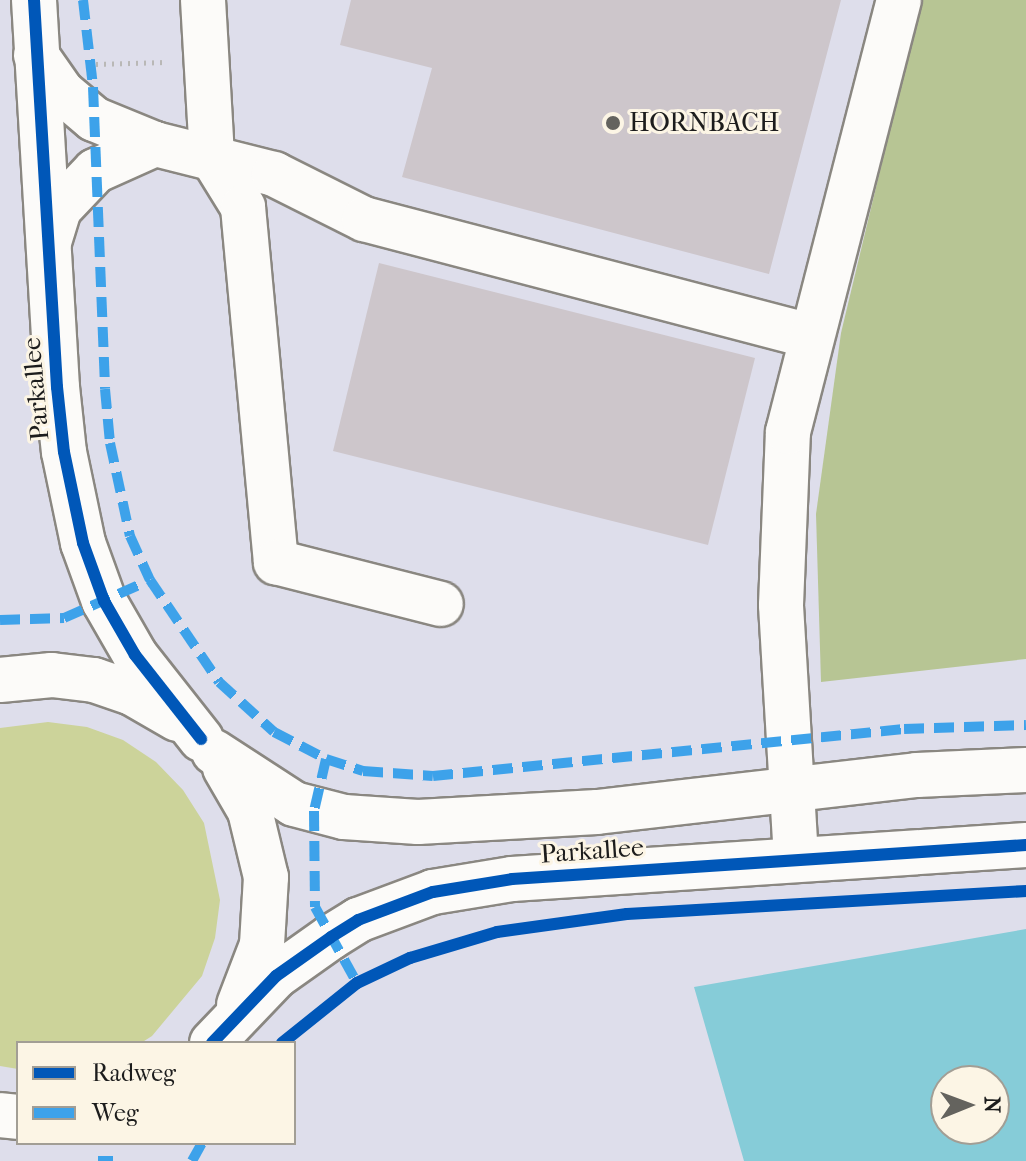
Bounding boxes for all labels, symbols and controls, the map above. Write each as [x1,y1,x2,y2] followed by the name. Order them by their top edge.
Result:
[629,107,779,139] place label: HORNBACH
[604,114,622,132] marker: HORNBACH
[16,336,56,442] street label: Parkallee
[539,832,645,870] street label: Parkallee
[16,1041,296,1145] legend
[92,1059,176,1087] text: Radweg
[930,1065,1010,1145] north arrow
[979,1096,1005,1113] text: N
[92,1099,139,1127] text: Weg

